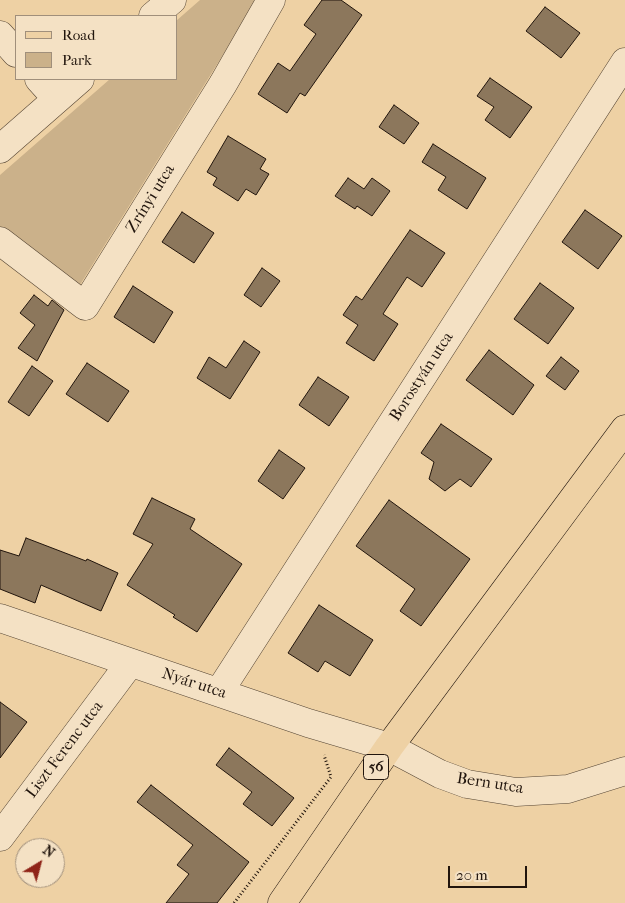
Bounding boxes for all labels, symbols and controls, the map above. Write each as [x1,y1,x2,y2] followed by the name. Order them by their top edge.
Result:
[15,15,178,80] legend
[62,26,95,44] text: Road
[62,51,92,69] text: Park
[122,161,180,237] street label: Zrínyi utca
[386,329,458,425] street label: Borostyán utca
[159,665,229,703] street label: Nyár utca
[22,698,108,802] street label: Liszt Ferenc utca
[364,754,388,780] road number: 56
[455,769,525,799] street label: Bern utca
[15,838,65,888] north arrow
[39,841,58,861] text: N
[450,856,529,888] scale bar
[456,866,488,884] text: 20 m

